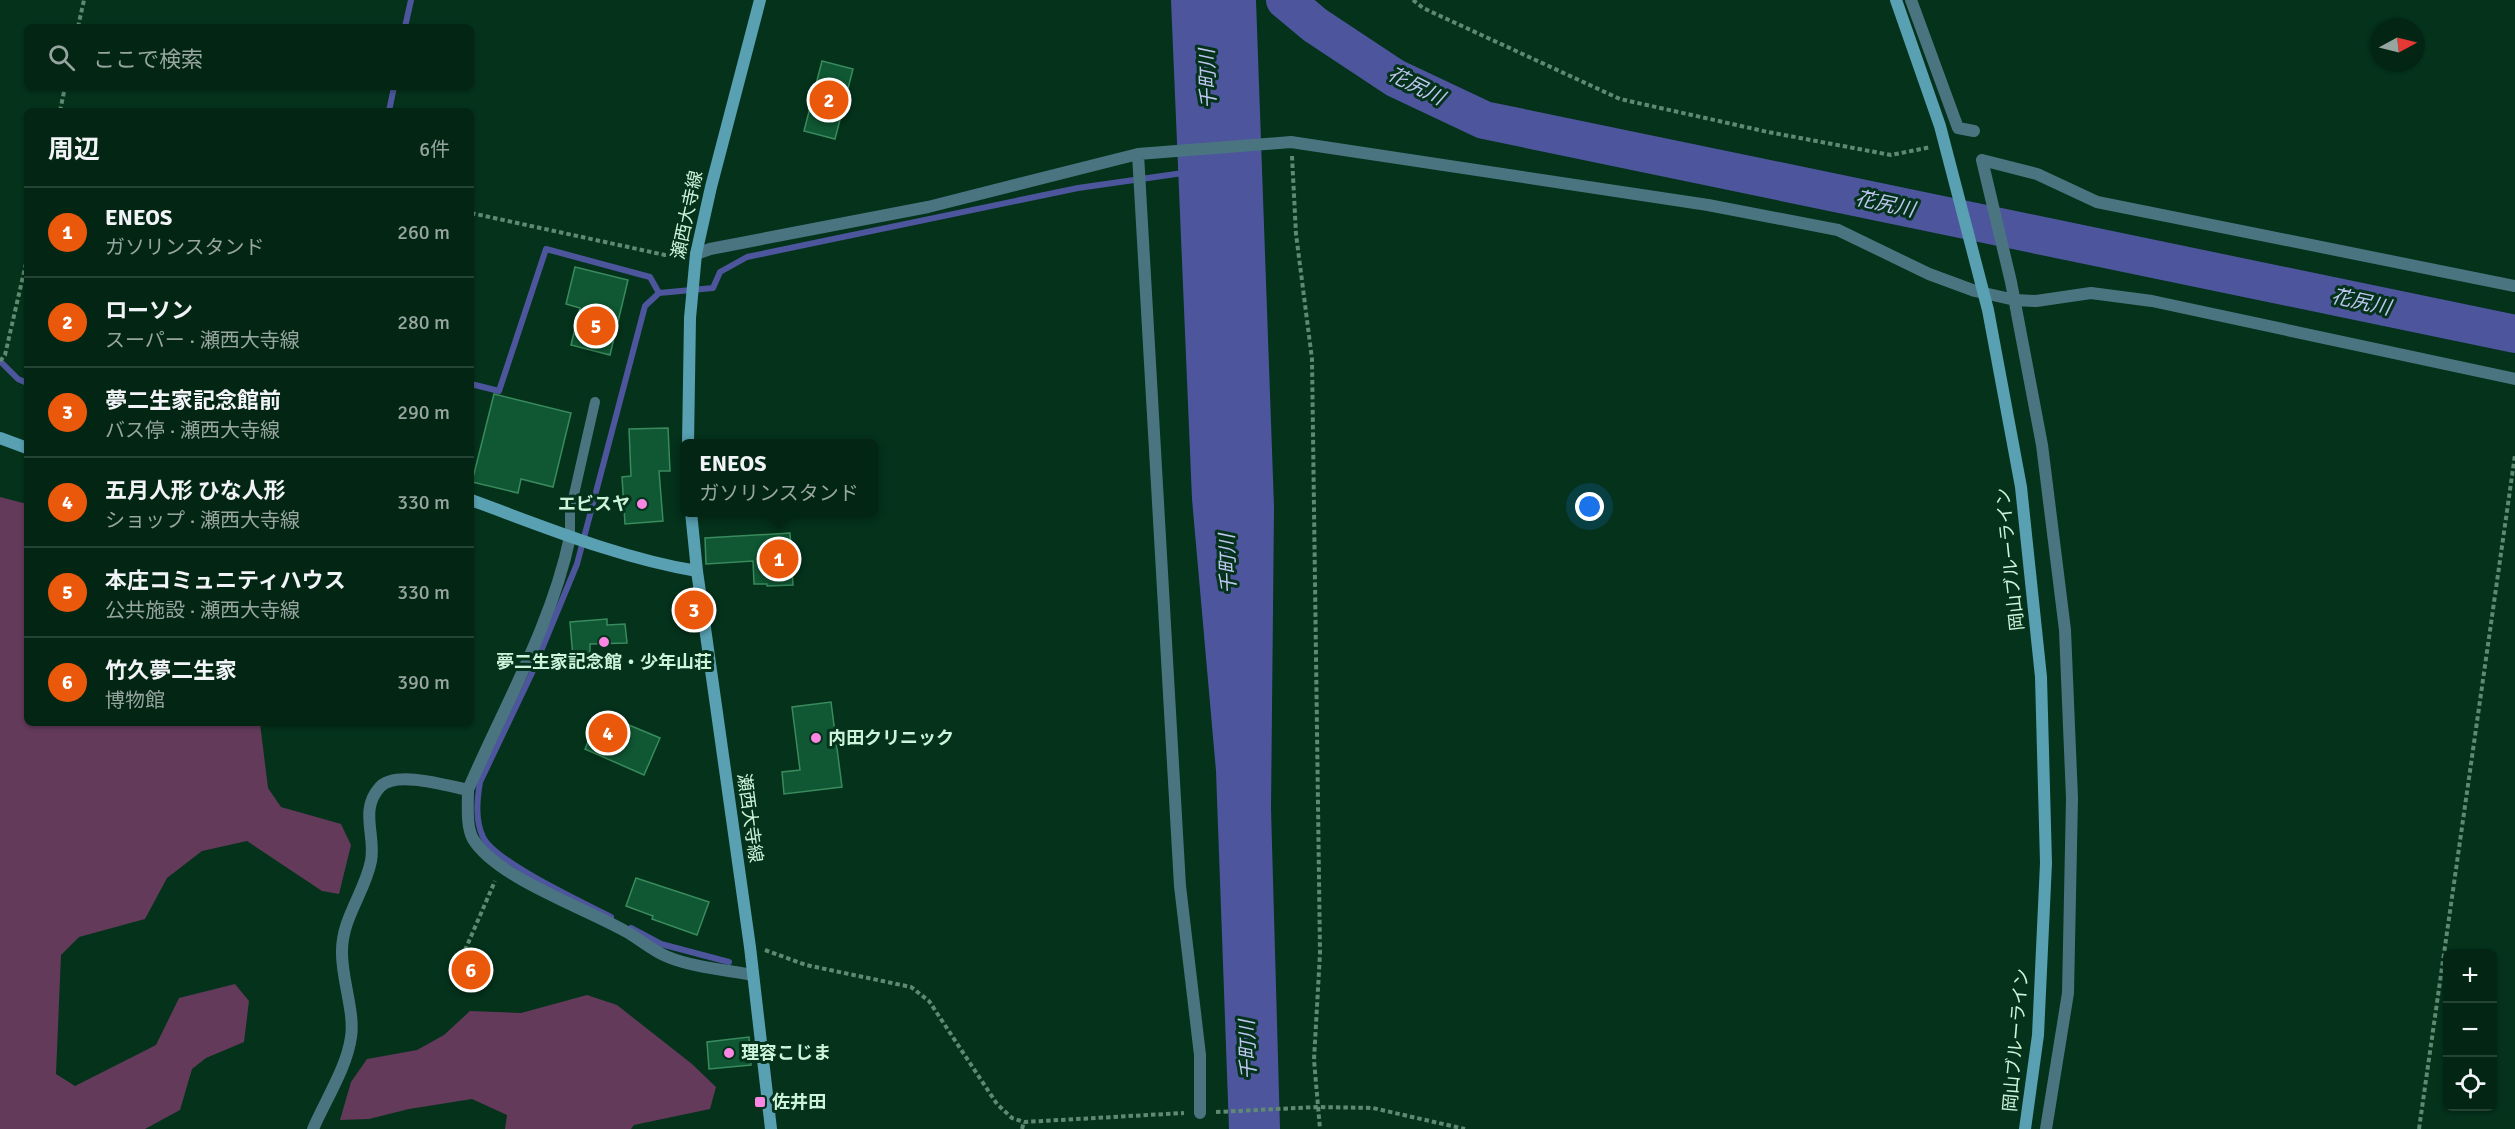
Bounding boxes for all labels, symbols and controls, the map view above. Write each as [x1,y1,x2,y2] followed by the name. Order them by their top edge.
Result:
[2371,18,2425,72] north arrow
[24,24,474,90] search box
[45,41,78,74] icon: search
[93,46,203,73] text: ここで検索
[1194,47,1222,109] water label: 千町川
[1384,61,1450,112] water label: 花尻川
[810,78,848,122] pin: 2
[48,134,100,166] text: 周辺
[419,137,450,162] text: 6件
[667,169,707,261] street label: 瀬西大寺線
[1853,186,1919,223] water label: 花尻川
[105,204,172,231] text: ENEOS
[62,220,73,245] text: 1
[397,220,450,245] text: 260 m
[105,235,265,260] text: ガソリンスタンド
[2329,284,2395,321] water label: 花尻川
[105,297,193,324] text: ローソン
[576,304,616,348] pin: 5
[62,310,73,335] text: 2
[397,310,450,335] text: 280 m
[105,328,300,353] text: スーパー · 瀬西大寺線
[105,387,281,414] text: 夢二生家記念館前
[62,400,73,425] text: 3
[397,400,450,425] text: 290 m
[105,418,280,443] text: バス停 · 瀬西大寺線
[680,439,878,517] popup
[699,450,766,477] text: ENEOS
[105,477,286,504] text: 五月人形 ひな人形
[699,481,859,506] text: ガソリンスタンド
[1992,486,2028,632] street label: 岡山ブルーライン
[62,490,73,515] text: 4
[397,490,450,515] text: 330 m
[1575,492,1604,521] your location
[558,493,630,515] place label: エビスヤ
[635,497,649,511] marker: エビスヤ
[105,508,300,533] text: ショップ · 瀬西大寺線
[1214,532,1242,594] water label: 千町川
[760,536,798,582] pin: 1
[105,567,346,594] text: 本庄コミュニティハウス
[62,580,73,605] text: 5
[397,580,450,605] text: 330 m
[674,588,714,632] pin: 3
[105,598,300,623] text: 公共施設 · 瀬西大寺線
[597,635,611,649] marker: 夢二生家記念館・少年山荘
[496,651,712,673] place label: 夢二生家記念館・少年山荘
[105,657,237,684] text: 竹久夢二生家
[62,670,73,695] text: 6
[397,670,450,695] text: 390 m
[105,688,165,713] text: 博物館
[588,710,628,756] pin: 4
[828,727,954,749] place label: 内田クリニック
[809,731,823,745] marker: 内田クリニック
[733,772,767,864] street label: 瀬西大寺線
[452,948,490,992] pin: 6
[2443,949,2497,1111] map controls
[2443,949,2497,1003] button: +
[1999,967,2033,1113] street label: 岡山ブルーライン
[2443,1003,2497,1057] button: −
[1234,1018,1262,1080] water label: 千町川
[741,1042,831,1064] place label: 理容こじま
[722,1046,736,1060] marker: 理容こじま
[2443,1057,2497,1111] button: locate
[772,1091,826,1113] place label: 佐井田
[753,1095,767,1109] marker: 佐井田

